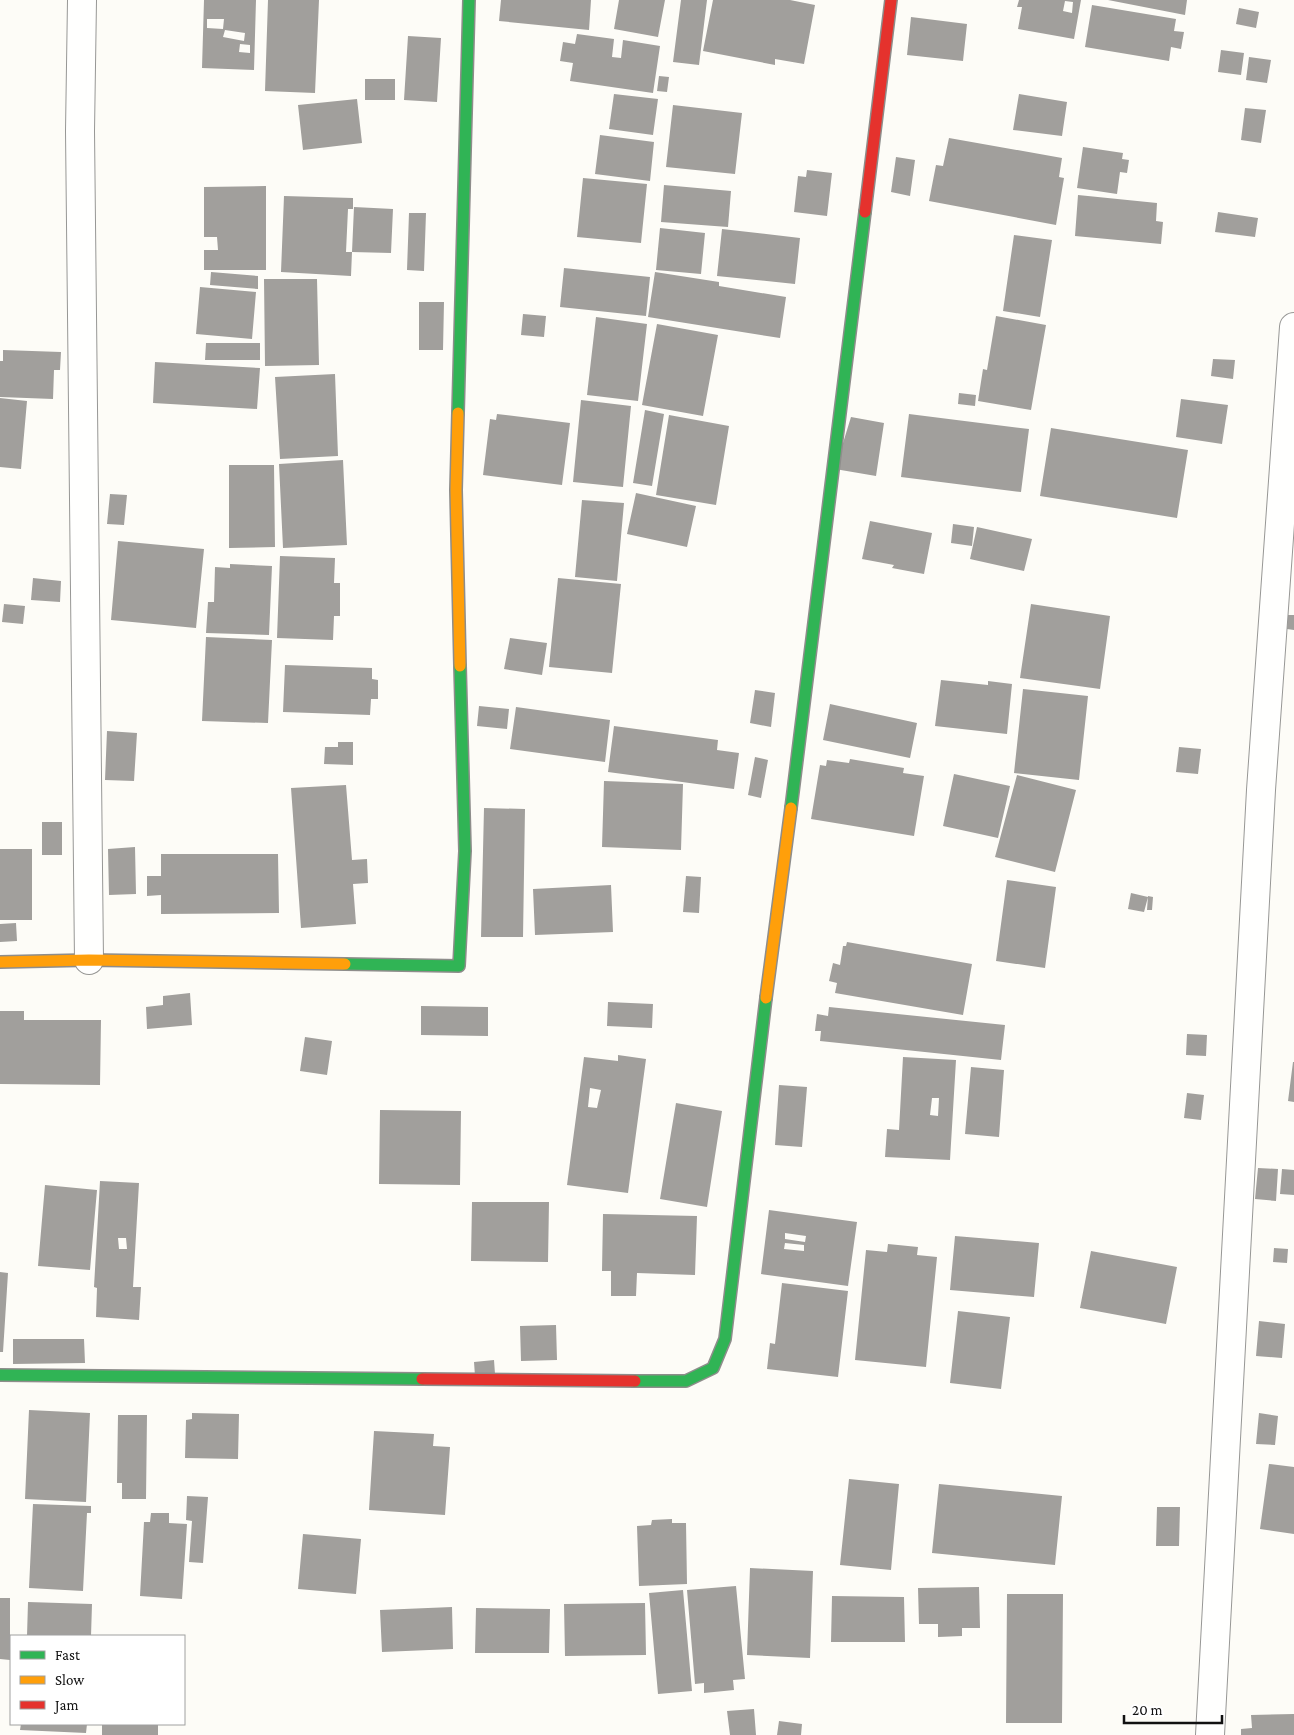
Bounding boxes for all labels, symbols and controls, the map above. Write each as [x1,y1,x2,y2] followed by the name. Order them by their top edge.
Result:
[10,1635,185,1725] legend
[55,1647,81,1663] text: Fast
[55,1672,85,1688] text: Slow
[1124,1692,1222,1724] scale bar
[53,1697,78,1714] text: Jam
[1132,1702,1163,1718] text: 20 m

